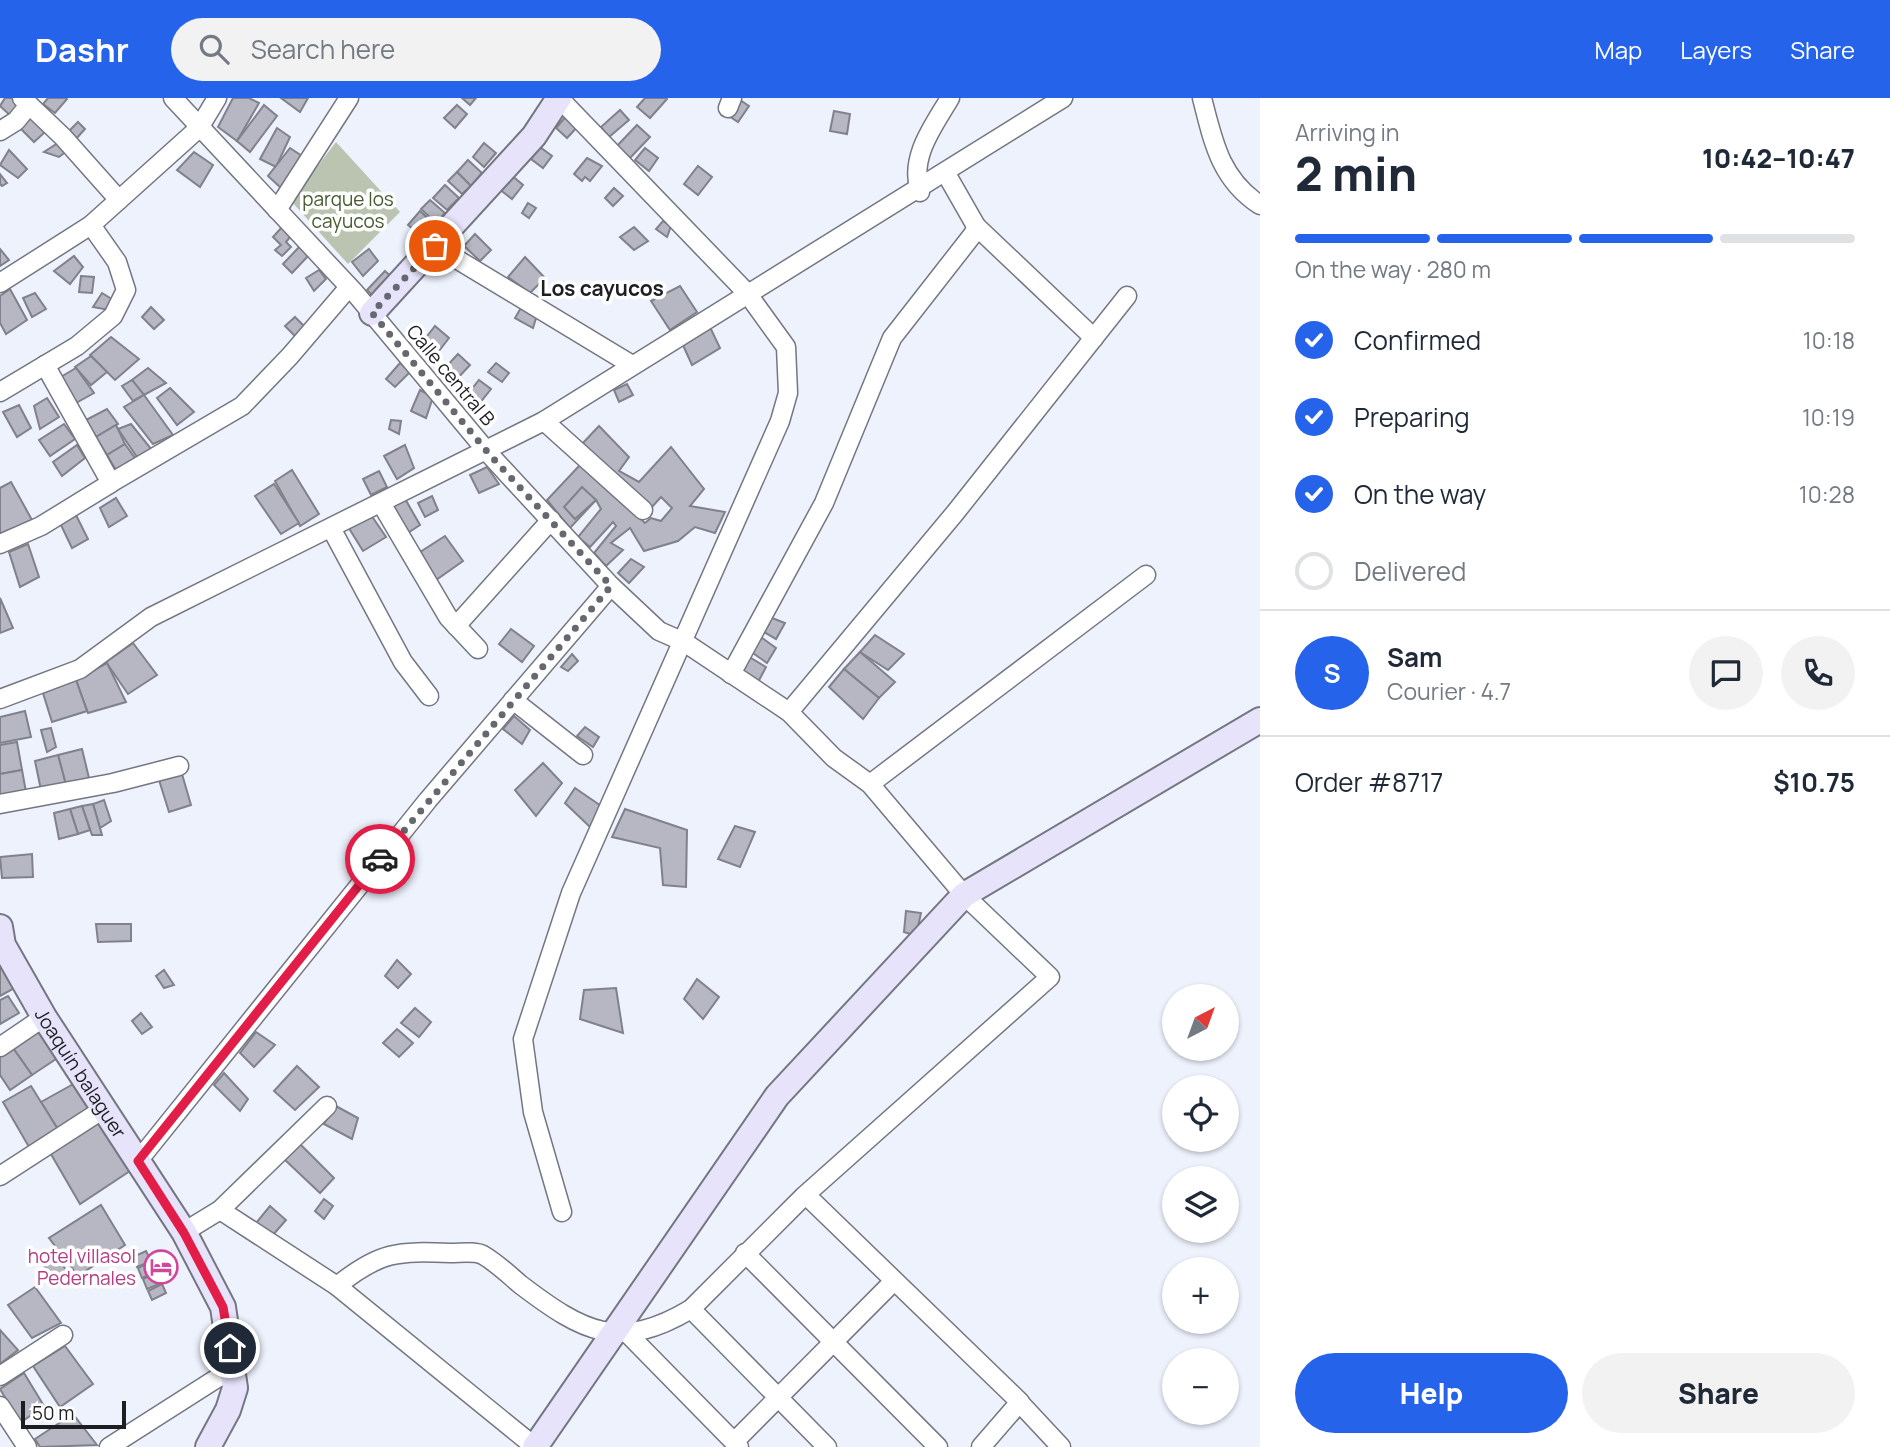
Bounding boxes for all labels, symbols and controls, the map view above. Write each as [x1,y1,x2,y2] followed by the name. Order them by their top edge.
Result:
[171,18,661,81] search box
[35,27,129,72] text: Dashr
[195,30,233,68] icon: search
[251,31,395,67] text: Search here
[1595,33,1642,66] text: Map
[1680,33,1752,66] text: Layers
[1790,33,1855,66] text: Share
[1295,116,1400,148] text: Arriving in
[1702,140,1855,176] text: 10:42–10:47
[1295,142,1417,205] text: 2 min
[302,186,394,234] park label: parque los cayucos
[405,216,465,276] pin
[416,227,454,265] icon: bag
[1295,253,1491,285] text: On the way · 280 m
[540,274,664,302] district label: Los cayucos
[401,319,501,431] street label: Calle central B
[1295,321,1333,359] icon: check
[1354,322,1481,358] text: Confirmed
[1803,324,1855,356] text: 10:18
[1295,398,1333,436] icon: check
[1354,399,1470,435] text: Preparing
[1802,401,1855,433] text: 10:19
[1295,475,1333,513] icon: check
[1354,476,1486,512] text: On the way
[1799,478,1855,510] text: 10:28
[1354,553,1466,589] text: Delivered
[1689,636,1763,710] button: chat
[1781,636,1855,710] button: phone
[1387,639,1442,675] text: Sam
[1323,655,1341,691] text: S
[1387,675,1511,707] text: Courier · 4.7
[1295,764,1443,800] text: Order #8717
[1773,764,1855,800] text: $10.75
[345,824,415,894] courier
[361,840,399,878] icon: car
[1162,984,1239,1060] north arrow
[1162,984,1239,1425] map controls
[29,1003,132,1143] street label: Joaquín balaguer
[1162,1075,1239,1152] button: locate
[1162,1166,1239,1243] button: layers
[28,1243,136,1291] place label: hotel villasol Pedernales
[142,1248,180,1286] hotel icon: hotel villasol Pedernales
[1162,1257,1239,1334] button: +
[200,1318,260,1378] pin
[211,1329,249,1367] icon: home
[1162,1348,1239,1425] button: −
[1295,1353,1568,1433] button: Help
[1582,1353,1855,1433] button: Share
[21,1398,126,1430] scale bar
[32,1400,74,1426] text: 50 m

